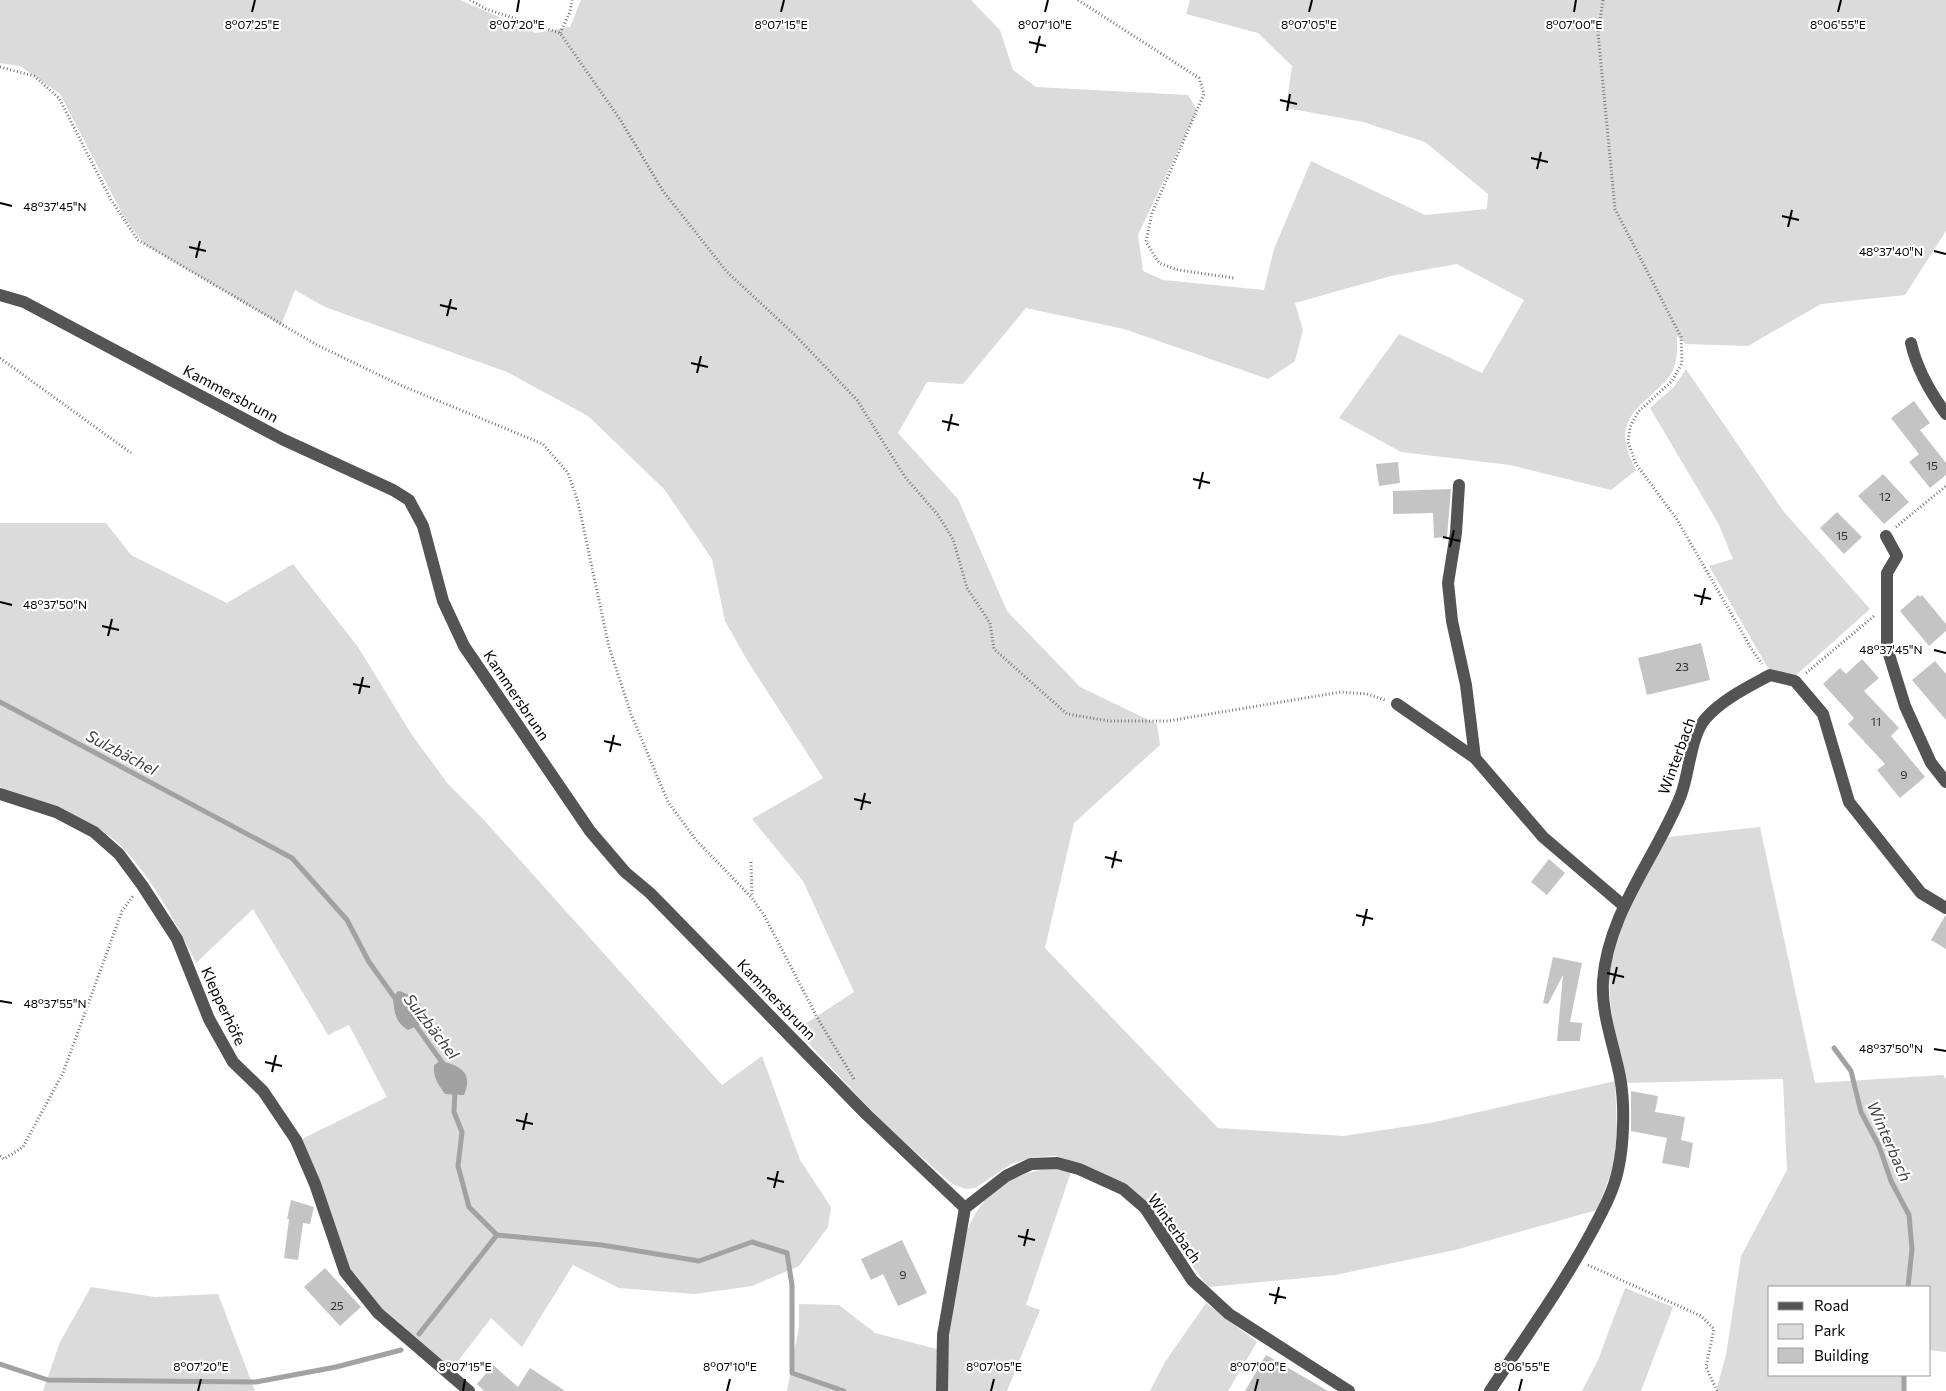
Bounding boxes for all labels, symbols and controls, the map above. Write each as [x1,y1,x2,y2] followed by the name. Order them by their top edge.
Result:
[225,17,279,31] text: 8°07'25"E
[489,17,545,31] text: 8°07'20"E
[754,17,808,31] text: 8°07'15"E
[1018,17,1072,31] text: 8°07'10"E
[1281,17,1337,31] text: 8°07'05"E
[1546,17,1602,31] text: 8°07'00"E
[1810,17,1866,31] text: 8°06'55"E
[23,199,87,213] text: 48°37'45"N
[1859,244,1923,258] text: 48°37'40"N
[180,360,282,426] street label: Kammersbrunn
[1926,458,1938,472] house number: 15
[1879,489,1891,503] house number: 12
[1836,528,1848,542] house number: 15
[23,597,87,611] text: 48°37'50"N
[1859,642,1923,656] text: 48°37'45"N
[480,646,554,744] street label: Kammersbrunn
[1675,659,1689,673] house number: 23
[1871,714,1881,728] house number: 11
[1654,715,1698,797] street label: Winterbach
[83,725,162,779] water label: Sulzbächel
[1900,767,1908,781] house number: 9
[734,955,820,1043] street label: Kammersbrunn
[198,964,250,1048] street label: Klepperhöfe
[401,990,464,1063] water label: Sulzbächel
[24,996,86,1010] text: 48°37'55"N
[1859,1041,1923,1055] text: 48°37'50"N
[1864,1098,1916,1184] water label: Winterbach
[1145,1190,1205,1266] street label: Winterbach
[899,1267,907,1281] house number: 9
[1768,1286,1931,1376] legend
[1814,1296,1849,1314] text: Road
[330,1298,344,1312] house number: 25
[1814,1321,1845,1339] text: Park
[1814,1346,1869,1364] text: Building
[173,1359,229,1373] text: 8°07'20"E
[438,1359,492,1373] text: 8°07'15"E
[703,1359,757,1373] text: 8°07'10"E
[966,1359,1022,1373] text: 8°07'05"E
[1230,1359,1286,1373] text: 8°07'00"E
[1494,1359,1550,1373] text: 8°06'55"E

